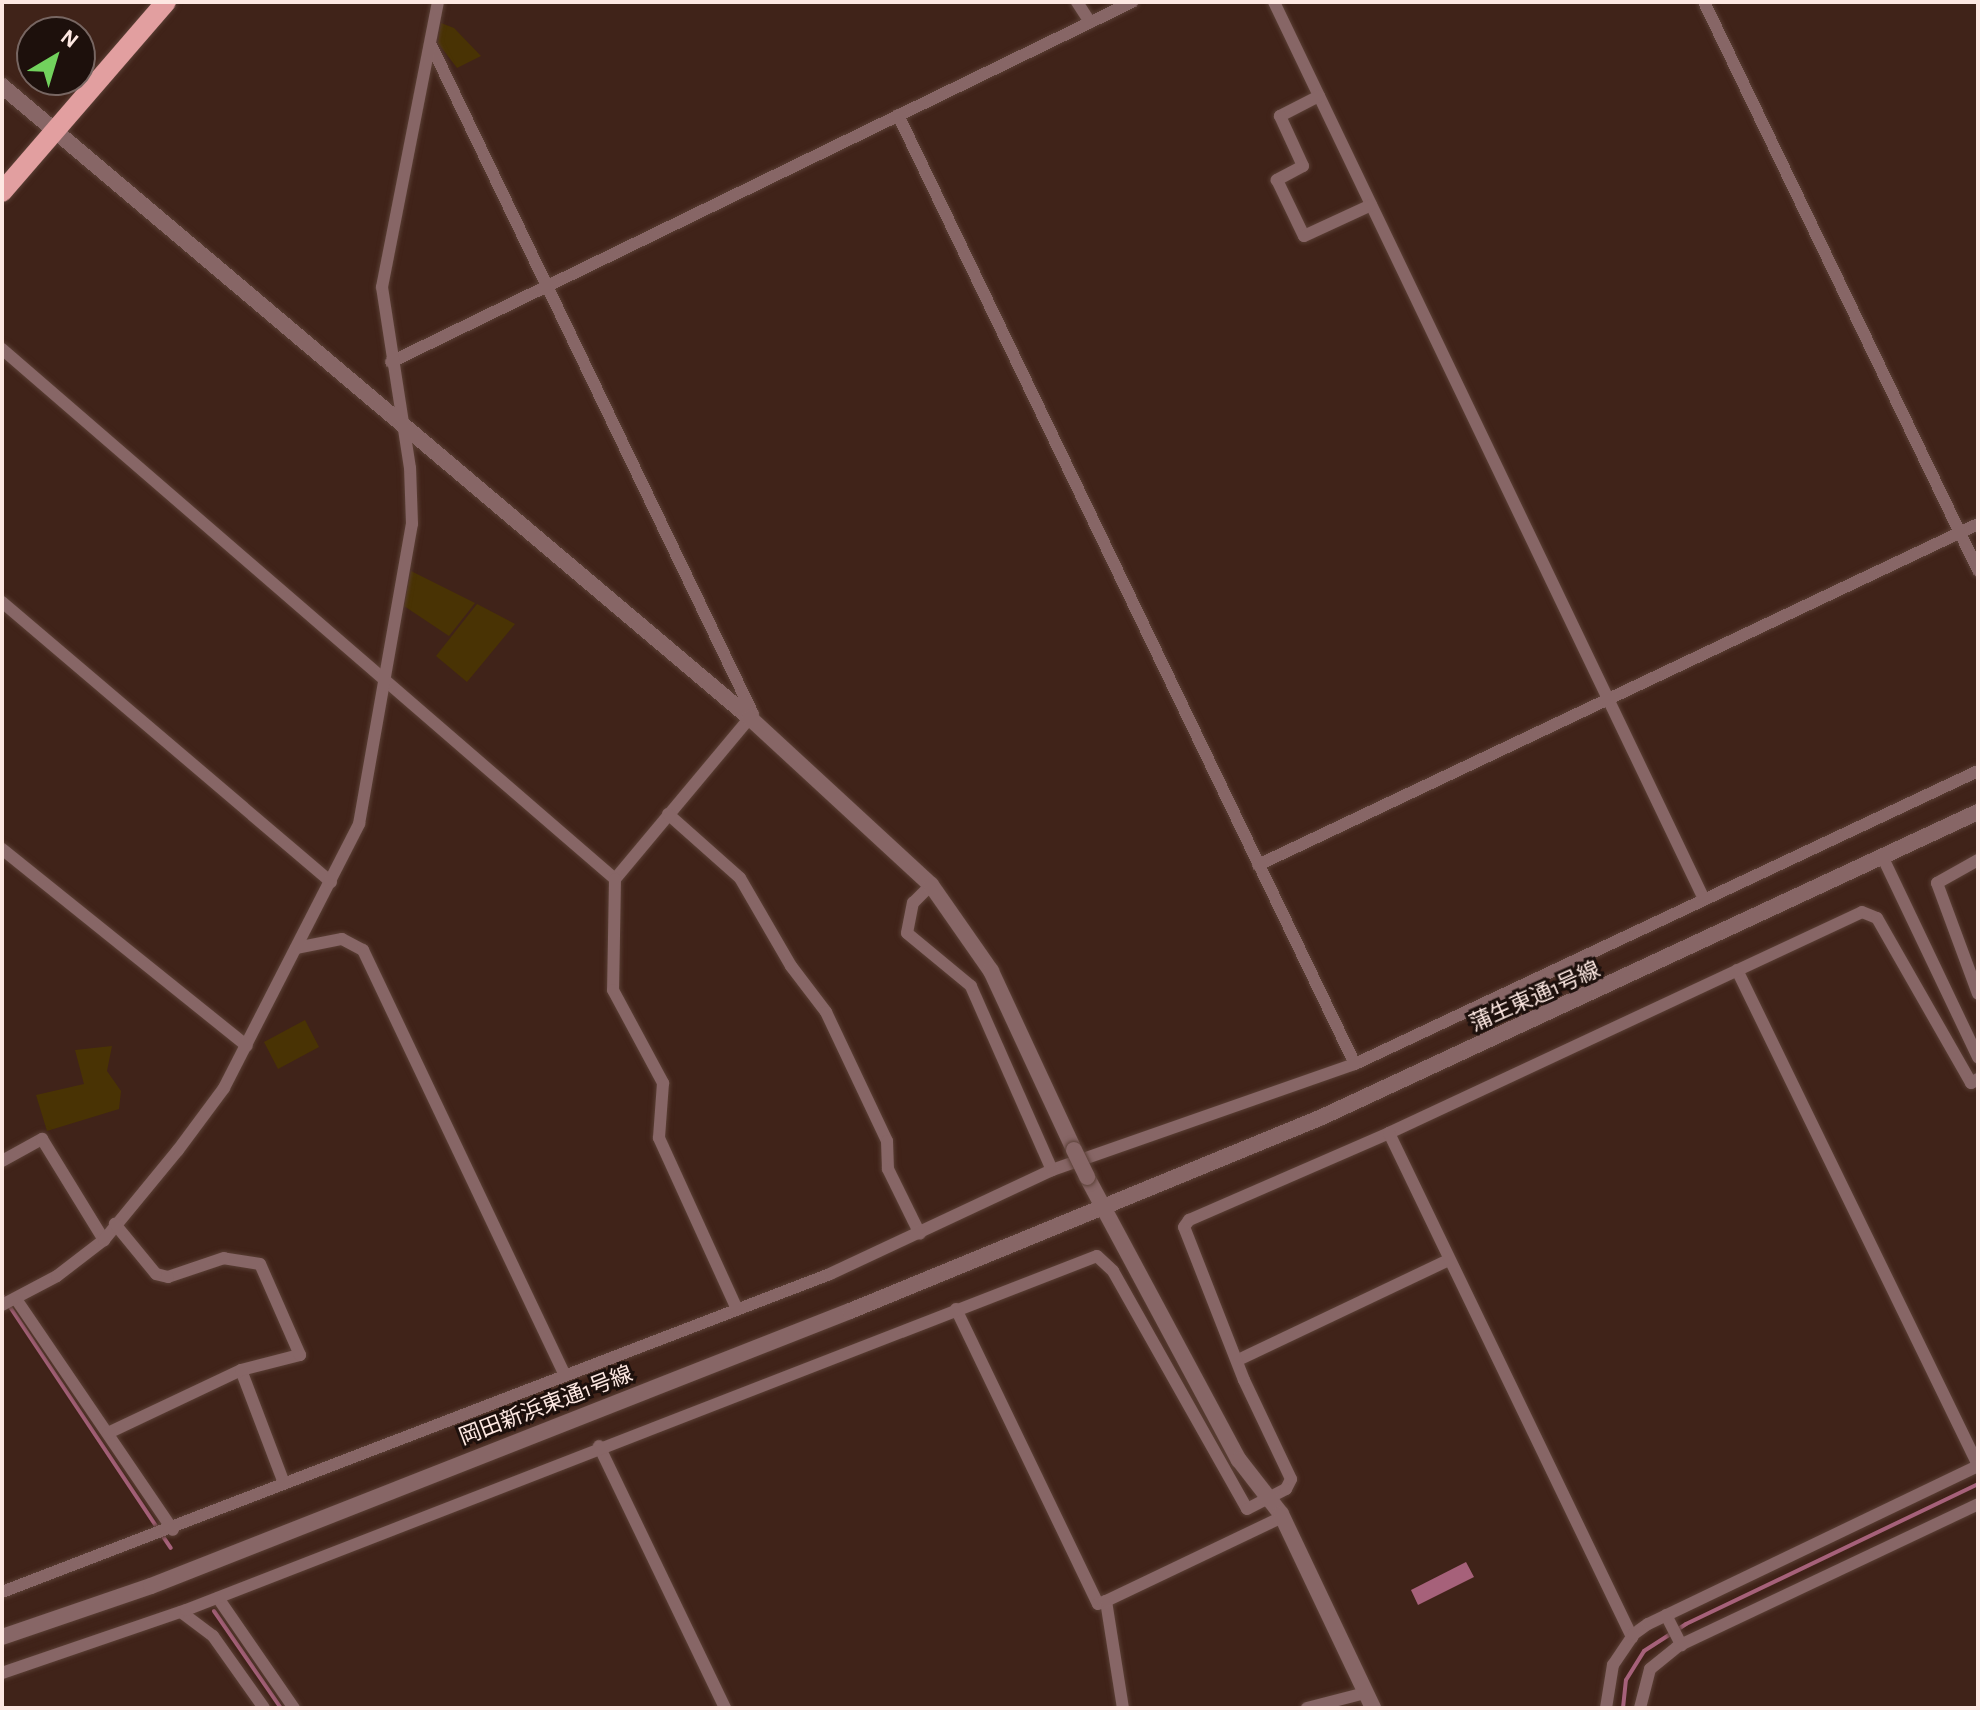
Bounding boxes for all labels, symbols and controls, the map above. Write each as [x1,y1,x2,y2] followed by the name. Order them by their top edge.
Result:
[16,16,96,96] north arrow
[57,25,82,52] text: N
[1466,957,1604,1037] street label: 蒲生東通1号線
[456,1361,636,1451] street label: 岡田新浜東通1号線

